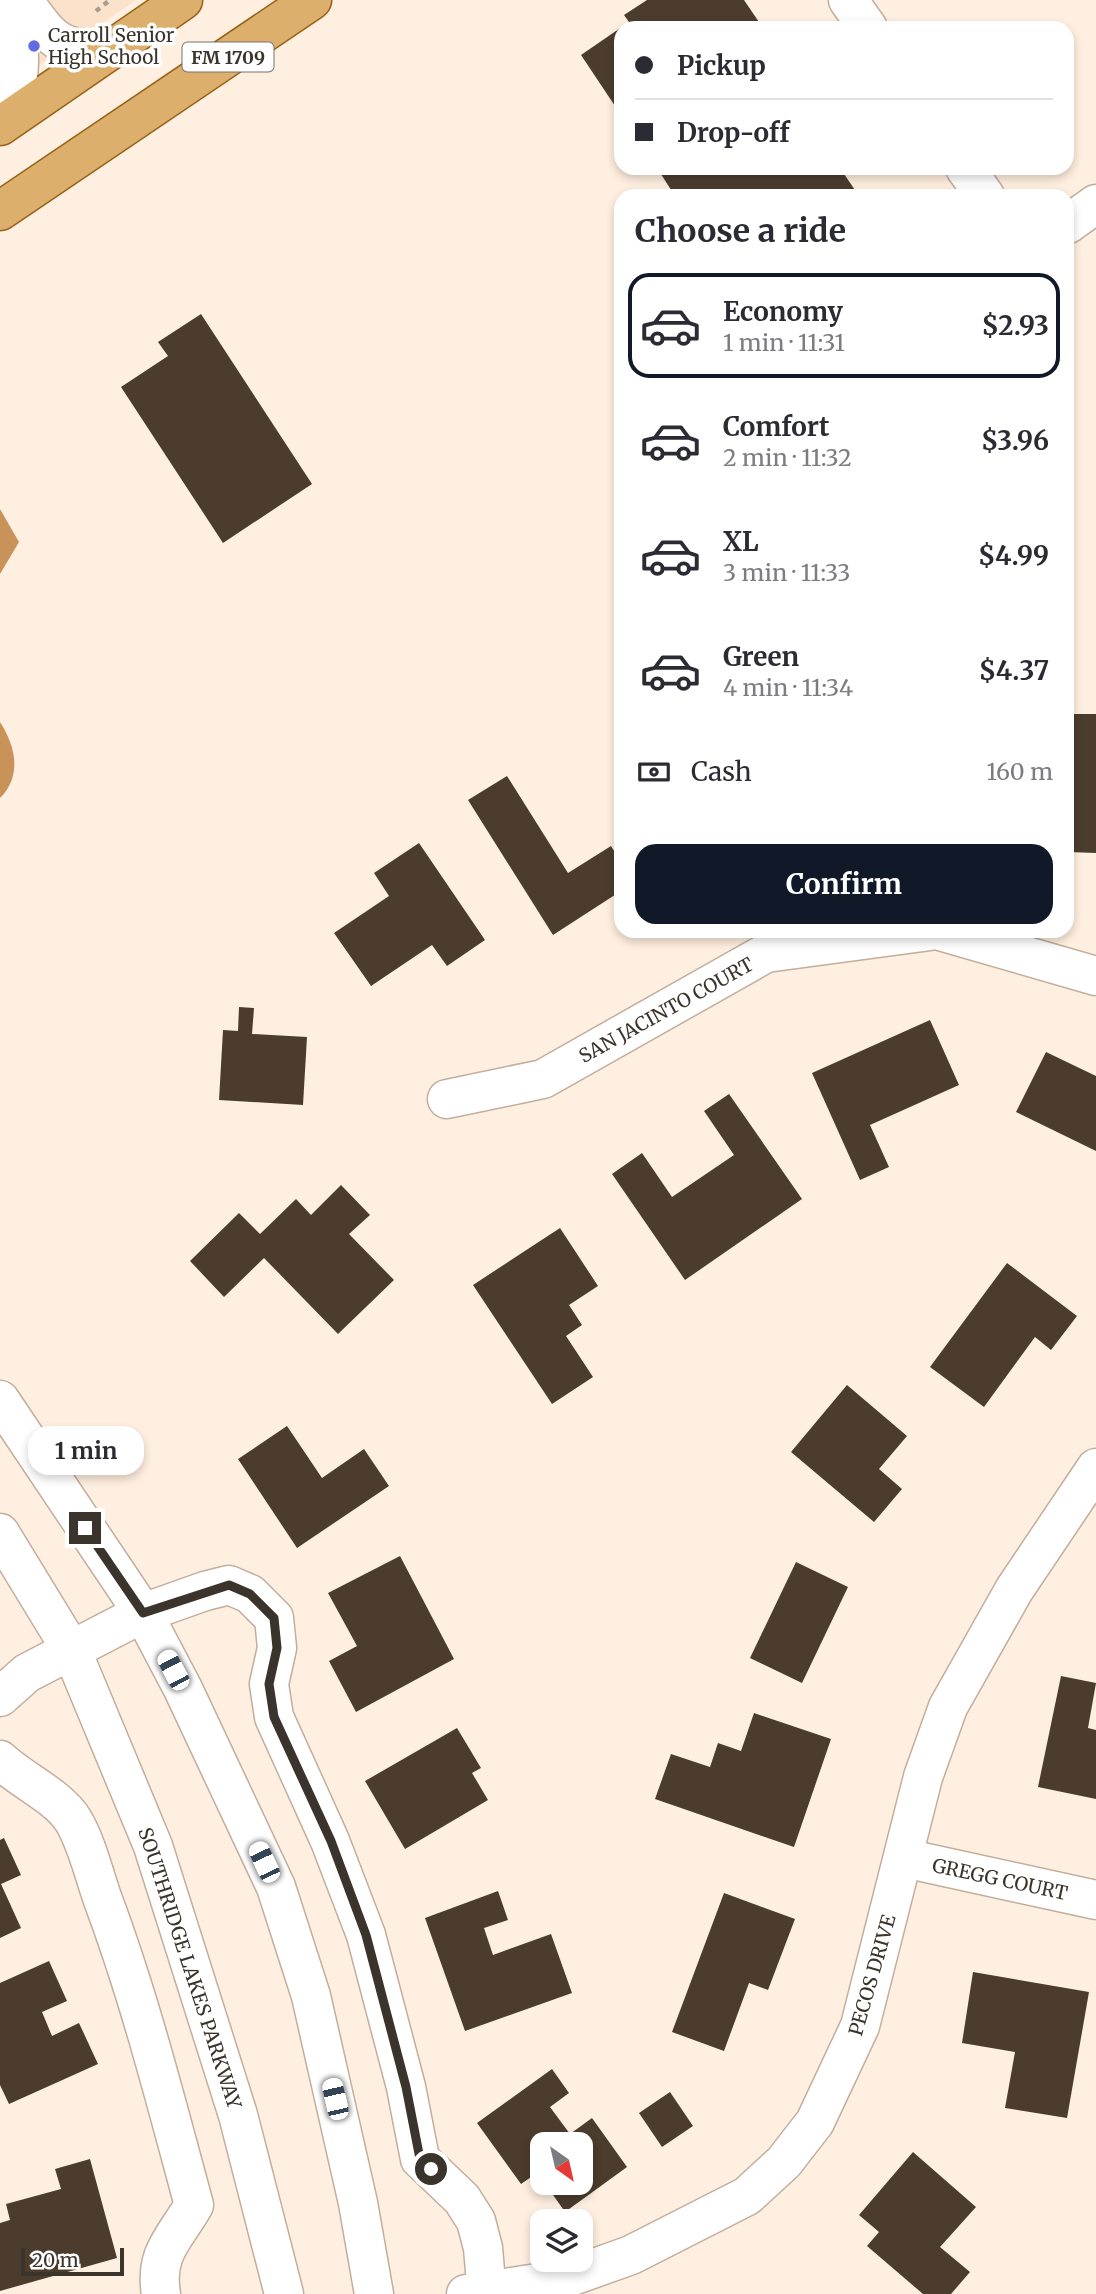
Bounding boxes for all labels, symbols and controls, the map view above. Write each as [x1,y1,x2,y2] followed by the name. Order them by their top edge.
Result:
[48,23,175,69] place label: Carroll Senior High School
[26,38,42,54] marker: Carroll Senior High School
[182,42,274,72] road number: FM 1709
[677,49,766,82] text: Pickup
[677,116,790,149] text: Drop-off
[635,211,846,251] text: Choose a ride
[639,294,702,357] icon: car
[723,295,843,328] text: Economy
[982,309,1049,342] text: $2.93
[723,328,845,357] text: 1 min · 11:31
[639,409,702,472] icon: car
[723,410,829,443] text: Comfort
[981,424,1049,457] text: $3.96
[723,443,852,472] text: 2 min · 11:32
[639,524,702,587] icon: car
[723,525,759,558] text: XL
[978,539,1049,572] text: $4.99
[723,558,850,587] text: 3 min · 11:33
[639,639,702,702] icon: car
[723,640,799,673] text: Green
[979,654,1049,687] text: $4.37
[723,673,853,702] text: 4 min · 11:34
[635,753,673,791] icon: cash
[691,755,752,788] text: Cash
[987,757,1053,786] text: 160 m
[635,844,1053,924] button: Confirm
[575,952,757,1068] street label: SAN JACINTO COURT
[27,1426,143,1476] callout: 1 min
[55,1436,117,1465] text: 1 min
[69,1512,101,1544] route end
[154,1647,193,1693] car
[133,1824,247,2112] street label: SOUTHRIDGE LAKES PARKWAY
[246,1839,283,1885] car
[930,1853,1070,1905] street label: GREGG COURT
[843,1912,901,2038] street label: PECOS DRIVE
[321,2076,350,2122] car
[530,2132,593,2194] north arrow
[530,2132,593,2272] map controls
[415,2153,447,2185] route start
[530,2209,593,2272] button: layers
[21,2245,124,2277] scale bar
[32,2248,79,2272] text: 20 m

